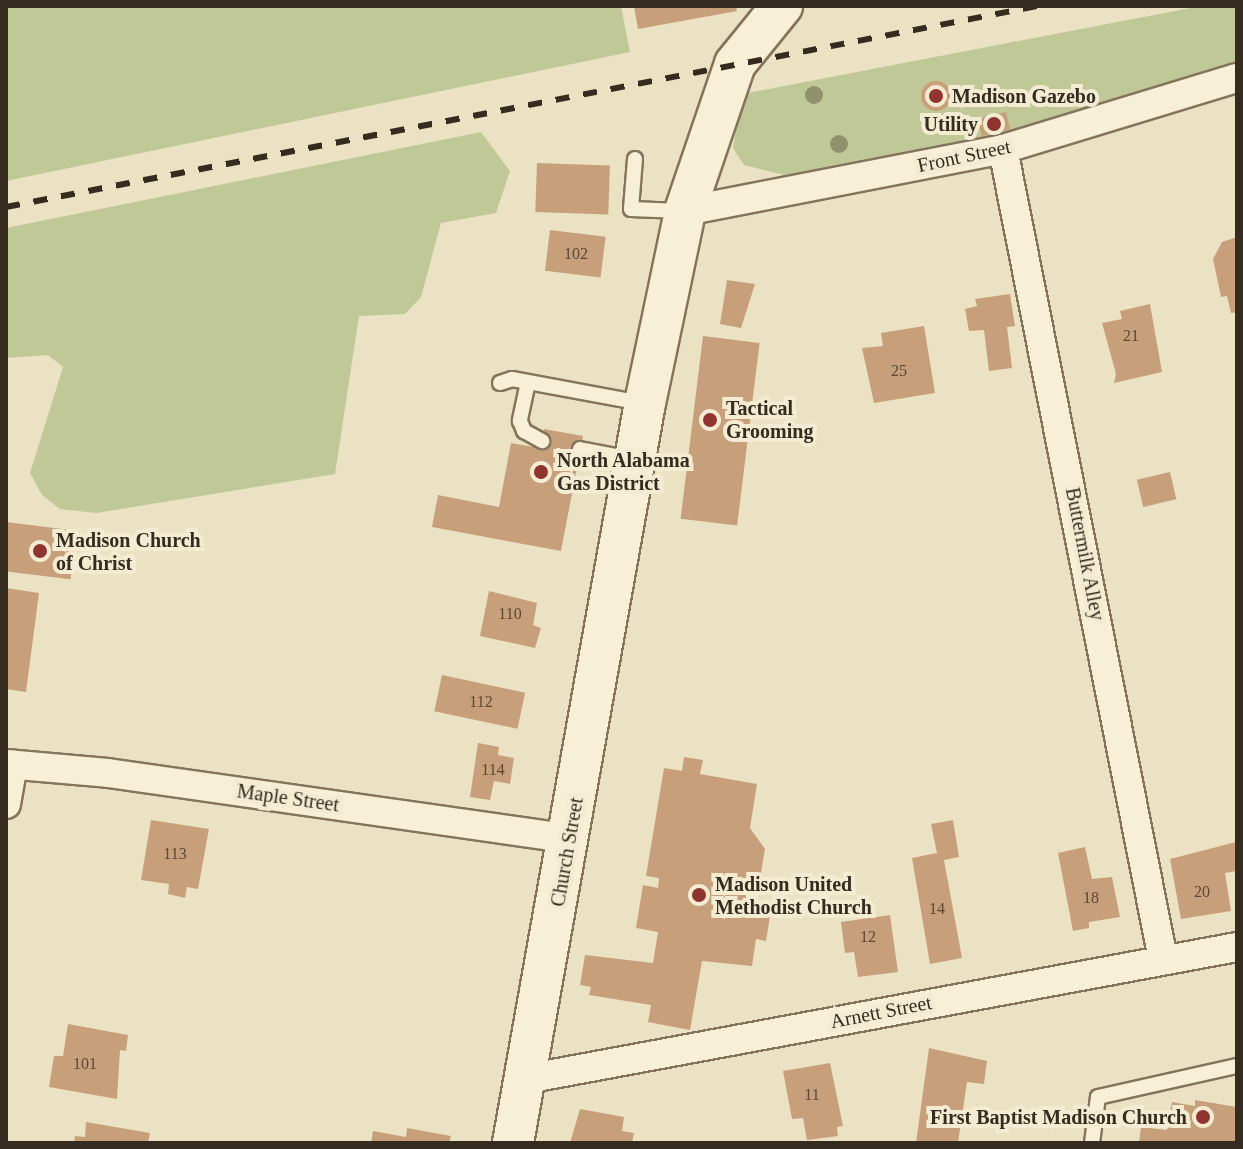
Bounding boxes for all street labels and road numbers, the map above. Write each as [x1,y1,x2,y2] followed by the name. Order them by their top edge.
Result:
[915,134,1013,178] street label: Front Street
[1060,485,1110,623] street label: Buttermilk Alley
[235,779,341,817] street label: Maple Street
[546,795,588,909] street label: Church Street
[828,990,934,1034] street label: Arnett Street

